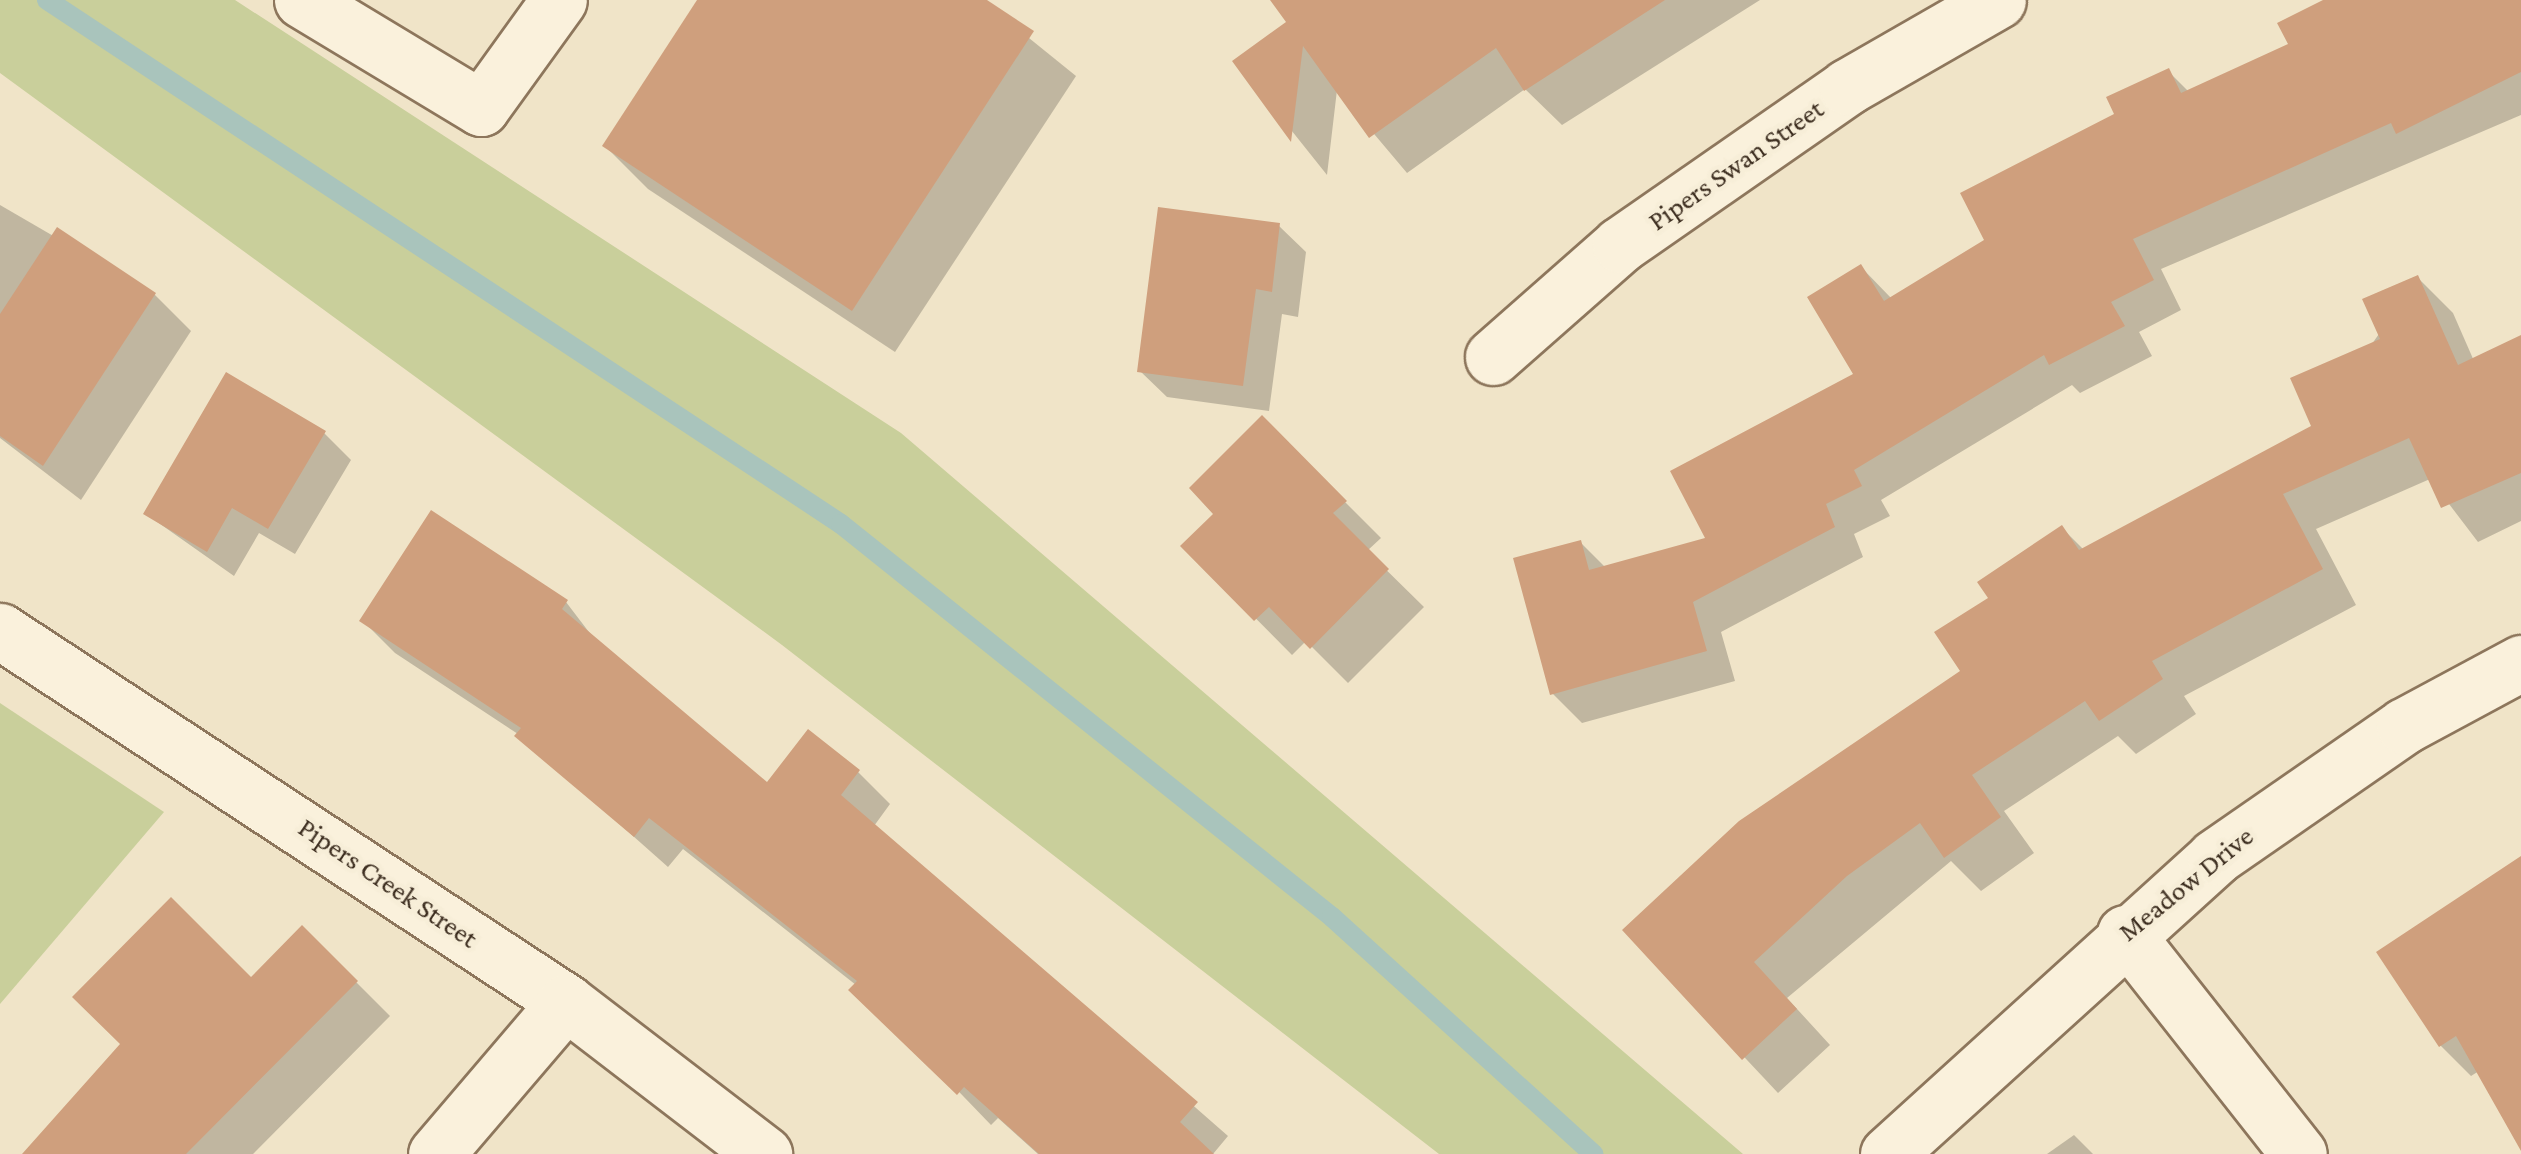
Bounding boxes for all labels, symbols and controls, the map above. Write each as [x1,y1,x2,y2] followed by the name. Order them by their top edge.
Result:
[1642,92,1830,238] street label: Pipers Swan Street
[292,811,484,955] street label: Pipers Creek Street
[2112,819,2260,949] street label: Meadow Drive

